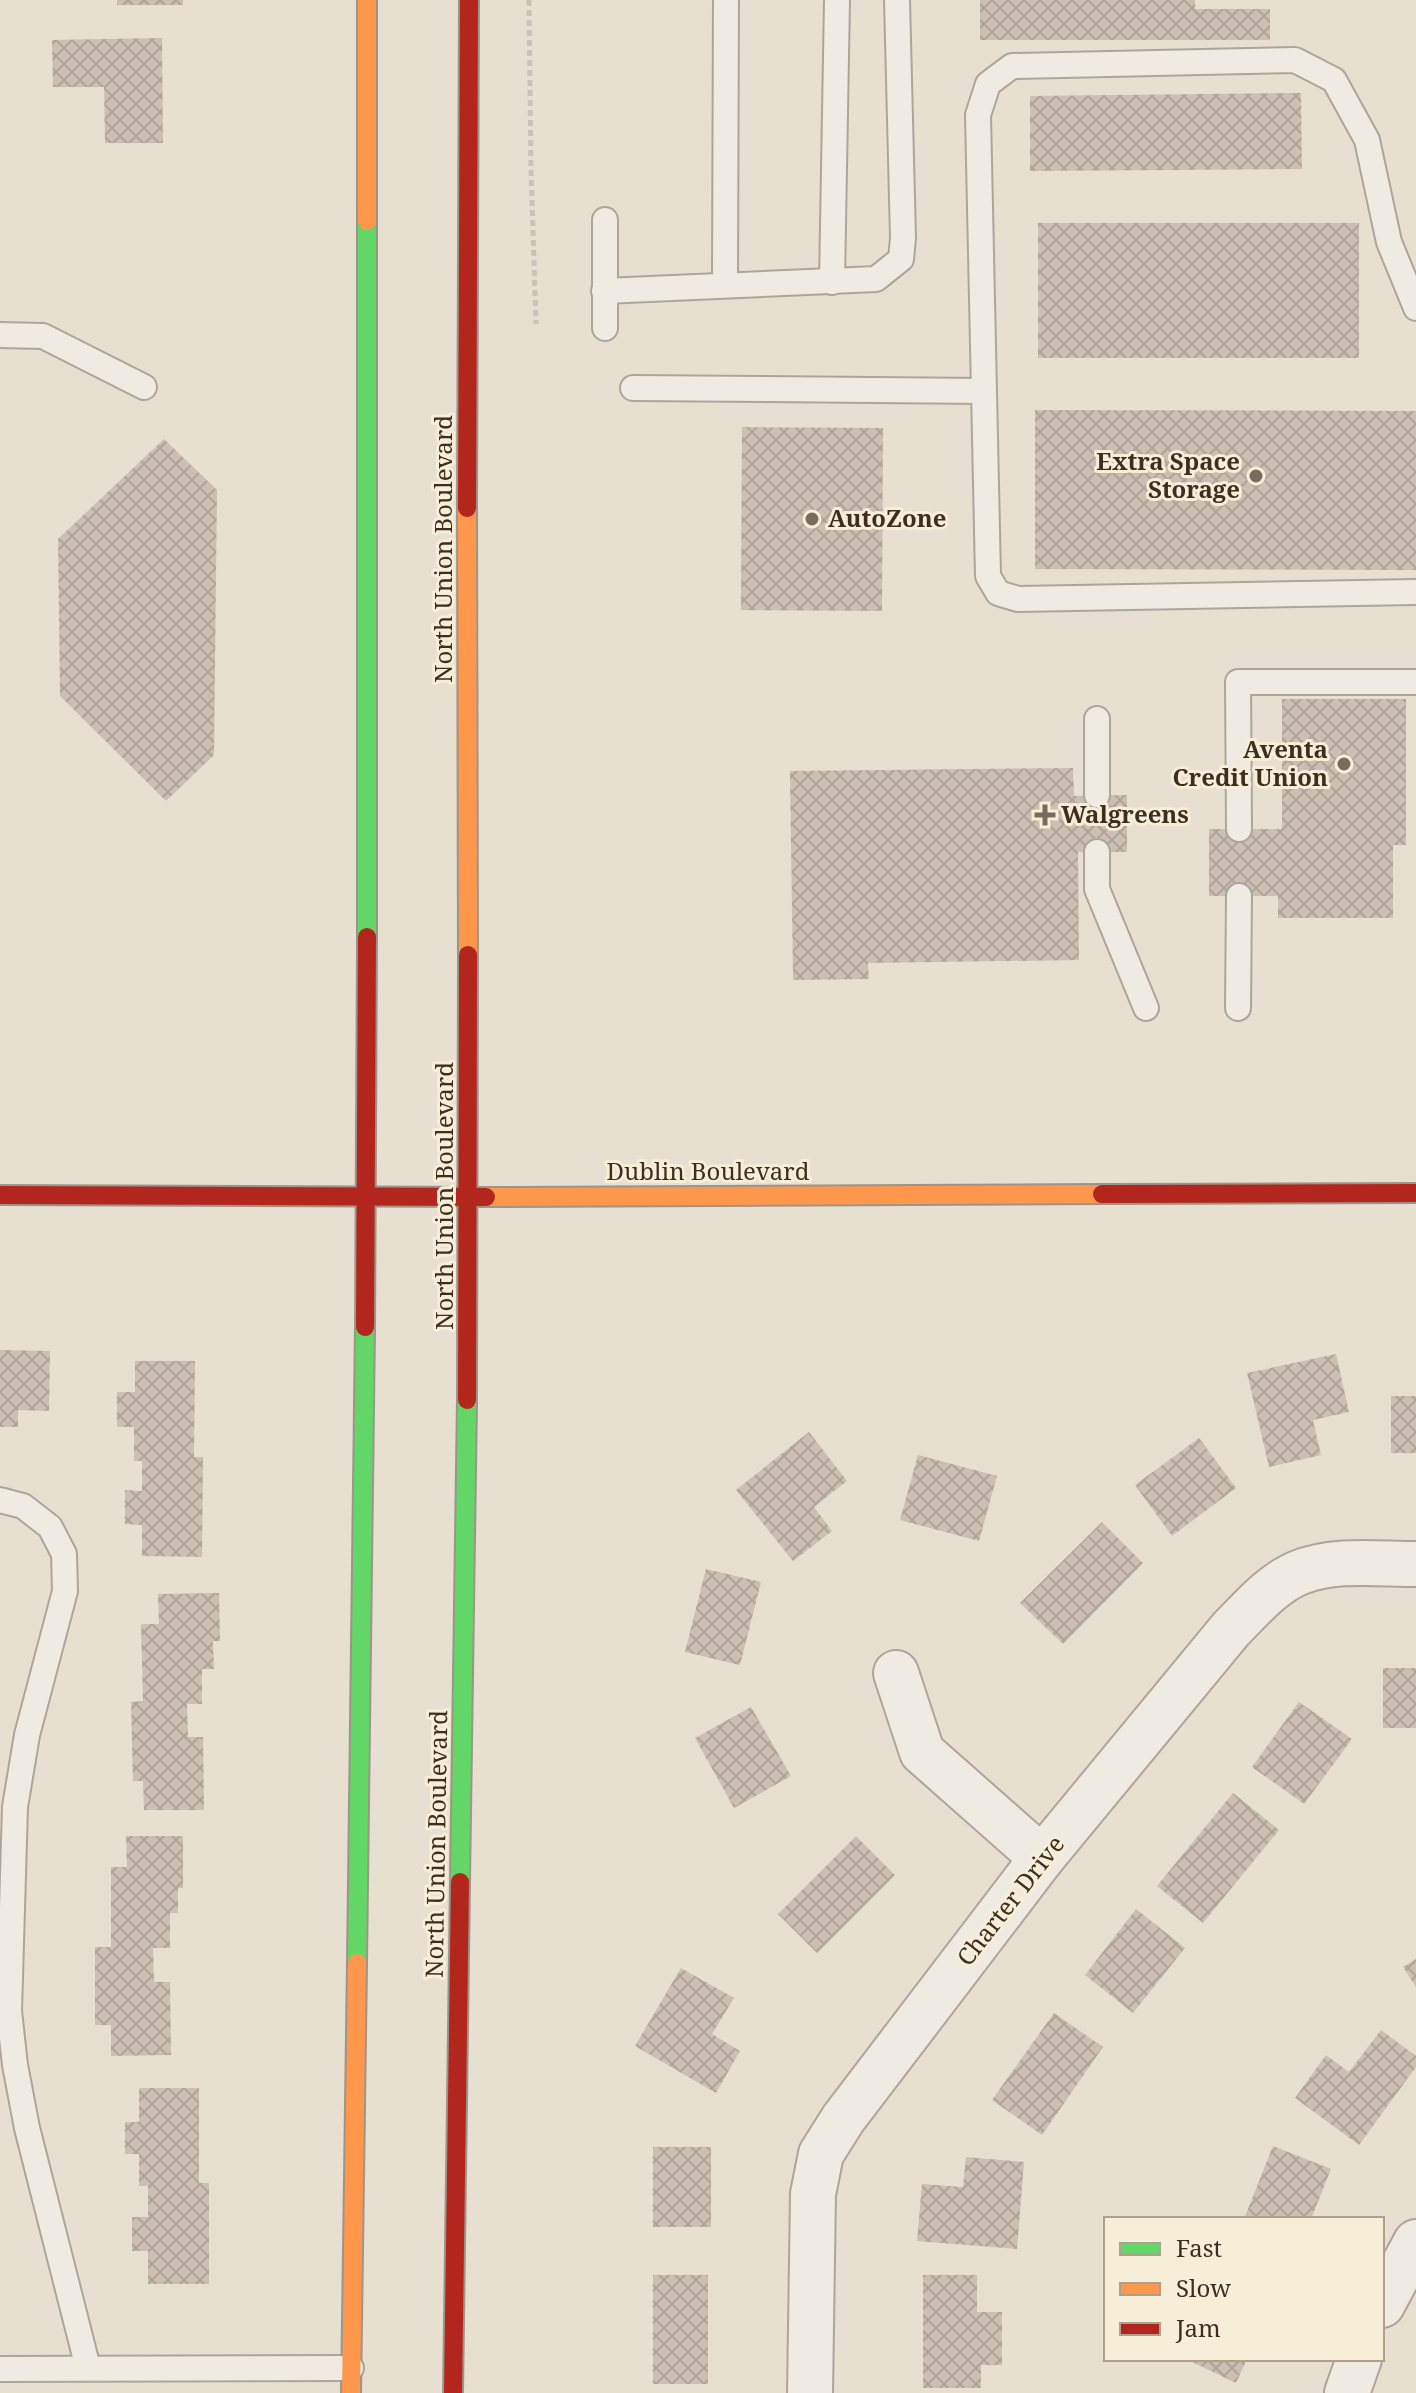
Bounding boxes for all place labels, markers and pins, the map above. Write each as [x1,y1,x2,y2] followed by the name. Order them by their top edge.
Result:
[1096,444,1240,505] place label: Extra Space Storage
[1247,467,1265,485] marker: Extra Space Storage
[828,501,947,534] place label: AutoZone
[803,510,821,528] marker: AutoZone
[1173,732,1328,793] place label: Aventa Credit Union
[1335,755,1353,773] marker: Aventa Credit Union
[1061,797,1189,830] place label: Walgreens
[1036,806,1054,824] marker: Walgreens

